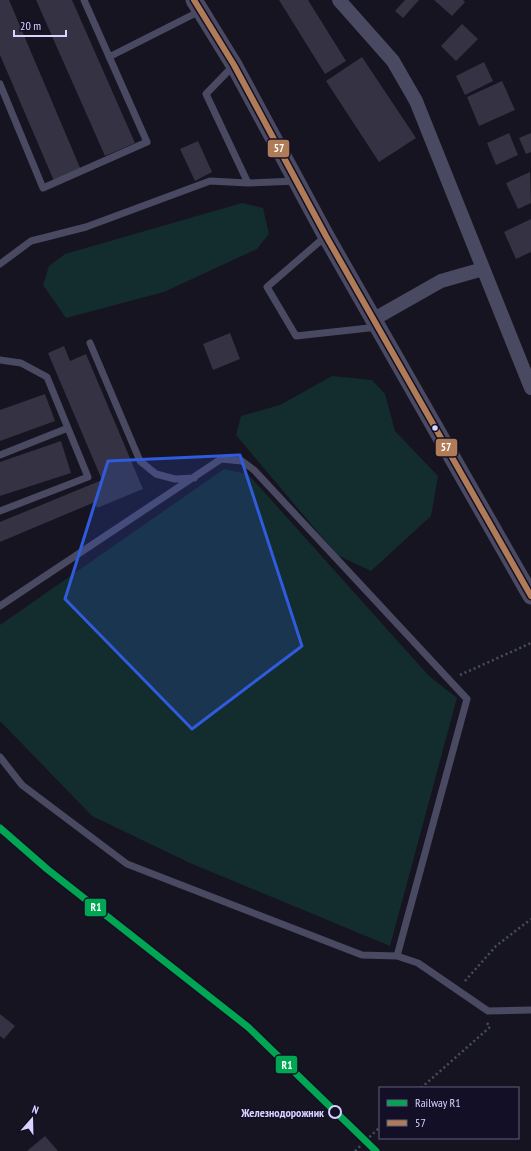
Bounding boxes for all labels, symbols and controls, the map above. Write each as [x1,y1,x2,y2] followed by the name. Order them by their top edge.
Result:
[14,12,66,38] scale bar
[20,18,41,33] text: 20 m
[267,139,290,158] line badge: 57
[274,141,284,155] text: 57
[430,423,440,433] unlabelled marker
[435,438,458,457] line badge: 57
[441,440,451,454] text: 57
[84,898,107,917] line badge: R1
[91,900,101,914] text: R1
[275,1055,298,1074] line badge: R1
[282,1058,292,1072] text: R1
[379,1087,519,1139] legend
[415,1095,461,1110] text: Railway R1
[12,1099,52,1139] north arrow
[30,1102,41,1117] text: N
[240,1105,324,1120] place label: Железнодорожник
[328,1105,342,1119] marker: Железнодорожник
[415,1115,426,1130] text: 57

